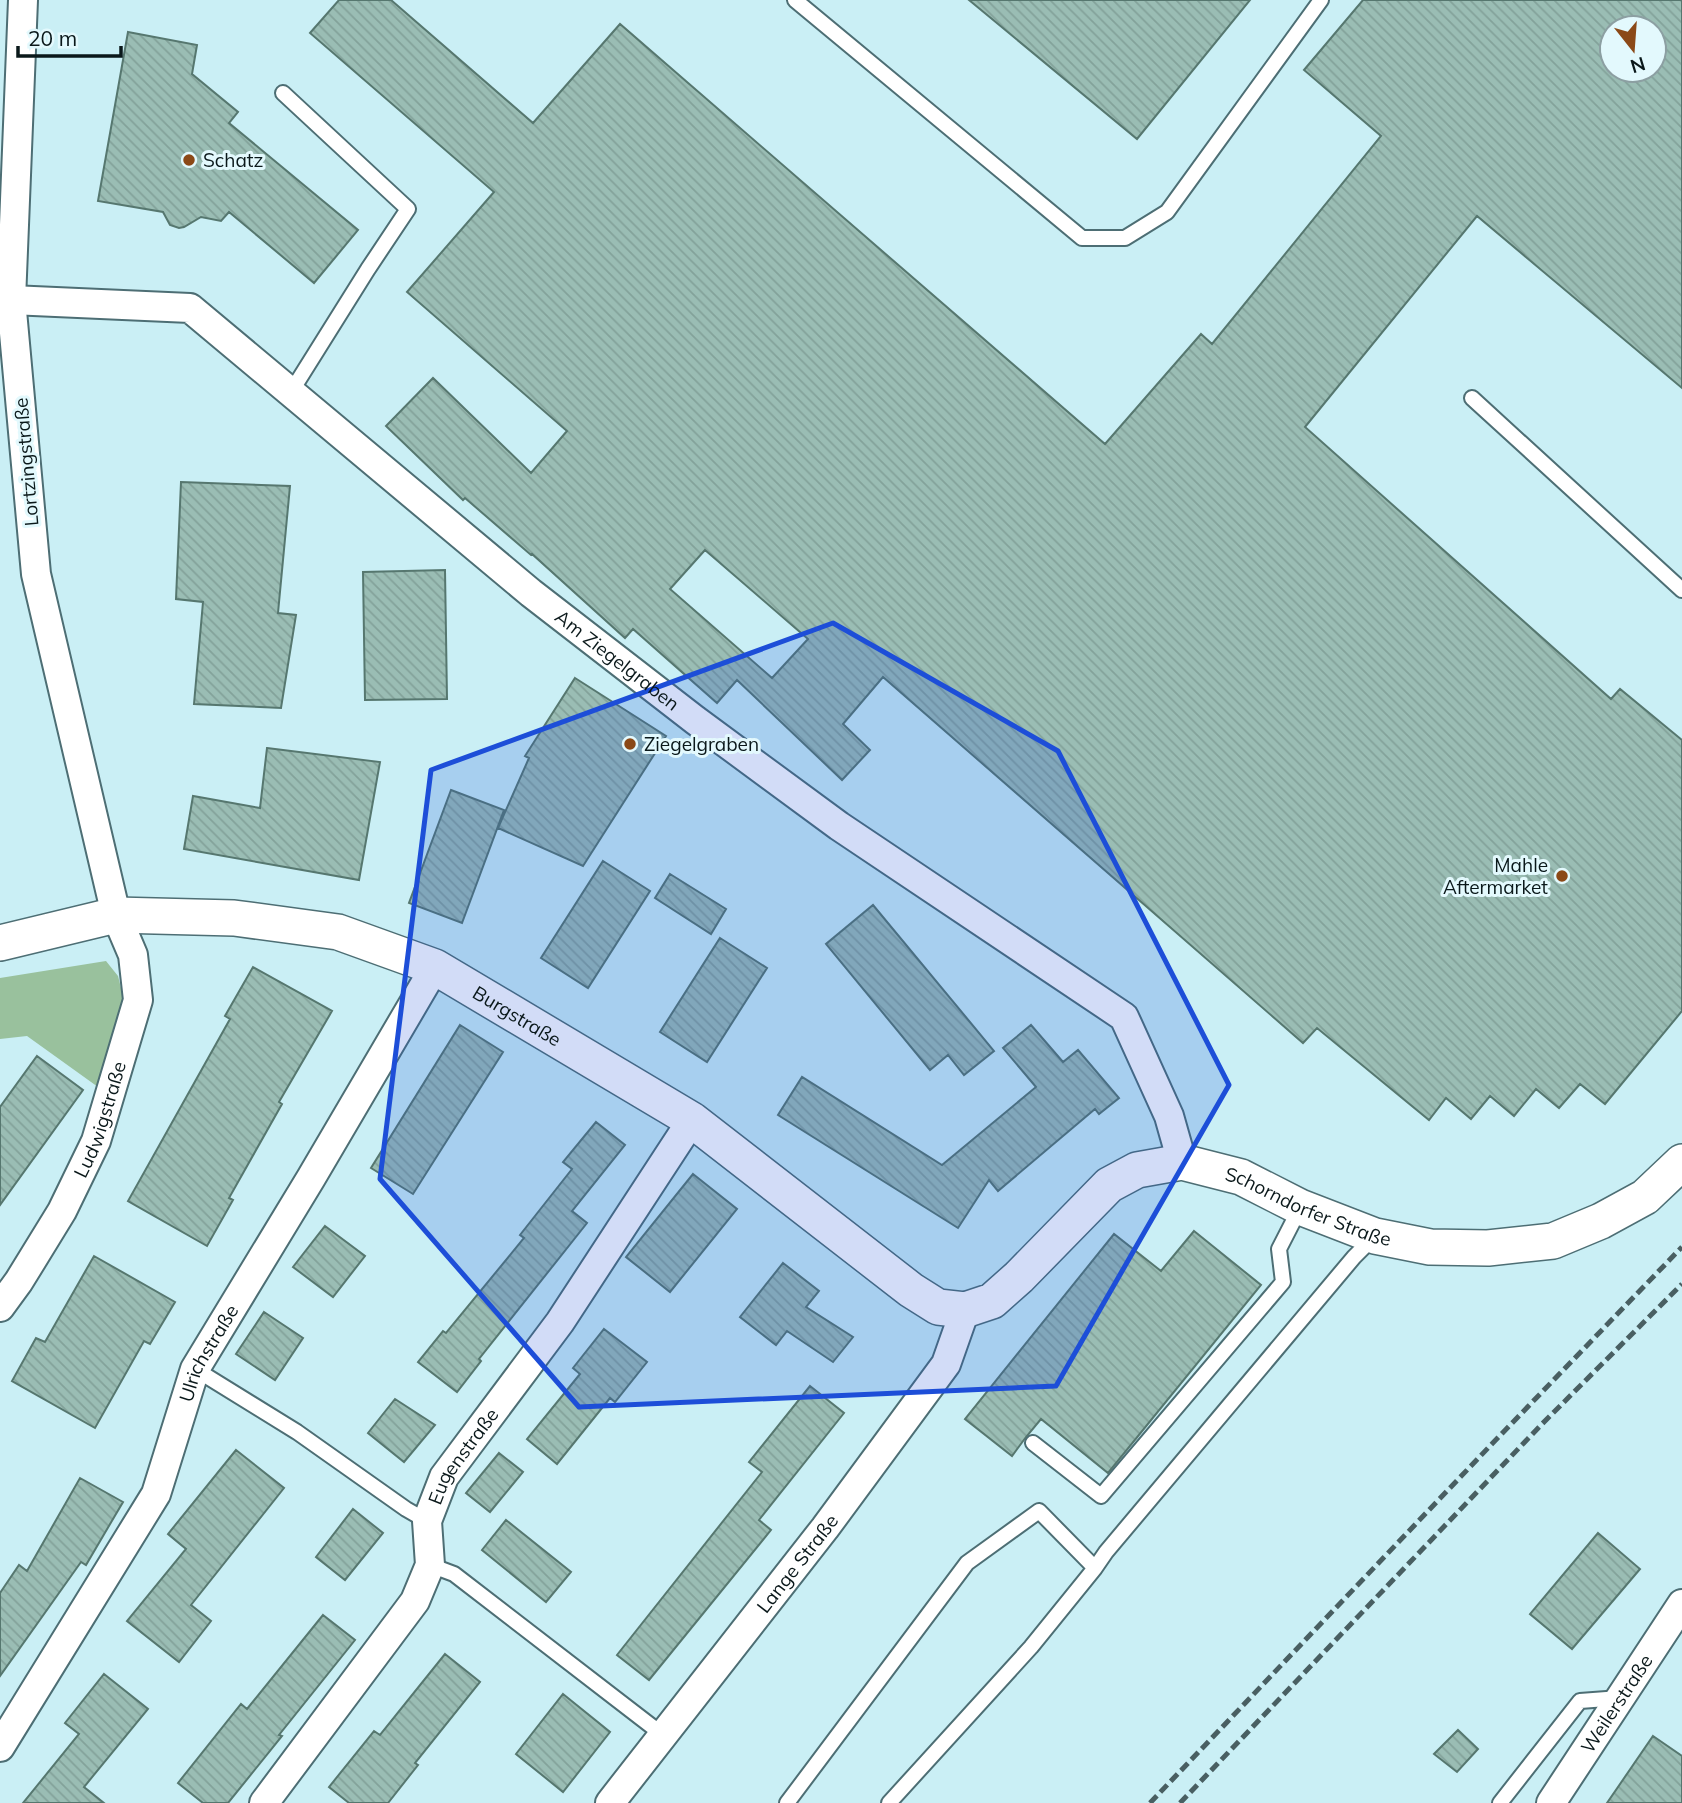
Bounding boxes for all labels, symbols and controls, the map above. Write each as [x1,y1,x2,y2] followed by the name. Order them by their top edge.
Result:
[18,14,121,58] scale bar
[1598,14,1668,84] north arrow
[28,25,77,51] text: 20 m
[1628,52,1648,79] text: N
[203,148,263,172] place label: Schatz
[181,152,197,168] marker: Schatz
[8,397,44,527] street label: Lortzingstraße
[551,604,684,716] street label: Am Ziegelgraben
[644,732,759,756] place label: Ziegelgraben
[622,736,638,752] marker: Ziegelgraben
[1443,853,1548,899] place label: Mahle Aftermarket
[1554,868,1570,884] marker: Mahle Aftermarket
[469,980,566,1051] street label: Burgstraße
[68,1058,131,1181] street label: Ludwigstraße
[1223,1162,1393,1251] street label: Schorndorfer Straße
[174,1300,243,1405] street label: Ulrichstraße
[423,1403,504,1508] street label: Eugenstraße
[751,1509,843,1618] street label: Lange Straße
[1575,1650,1658,1757] street label: Weilerstraße

